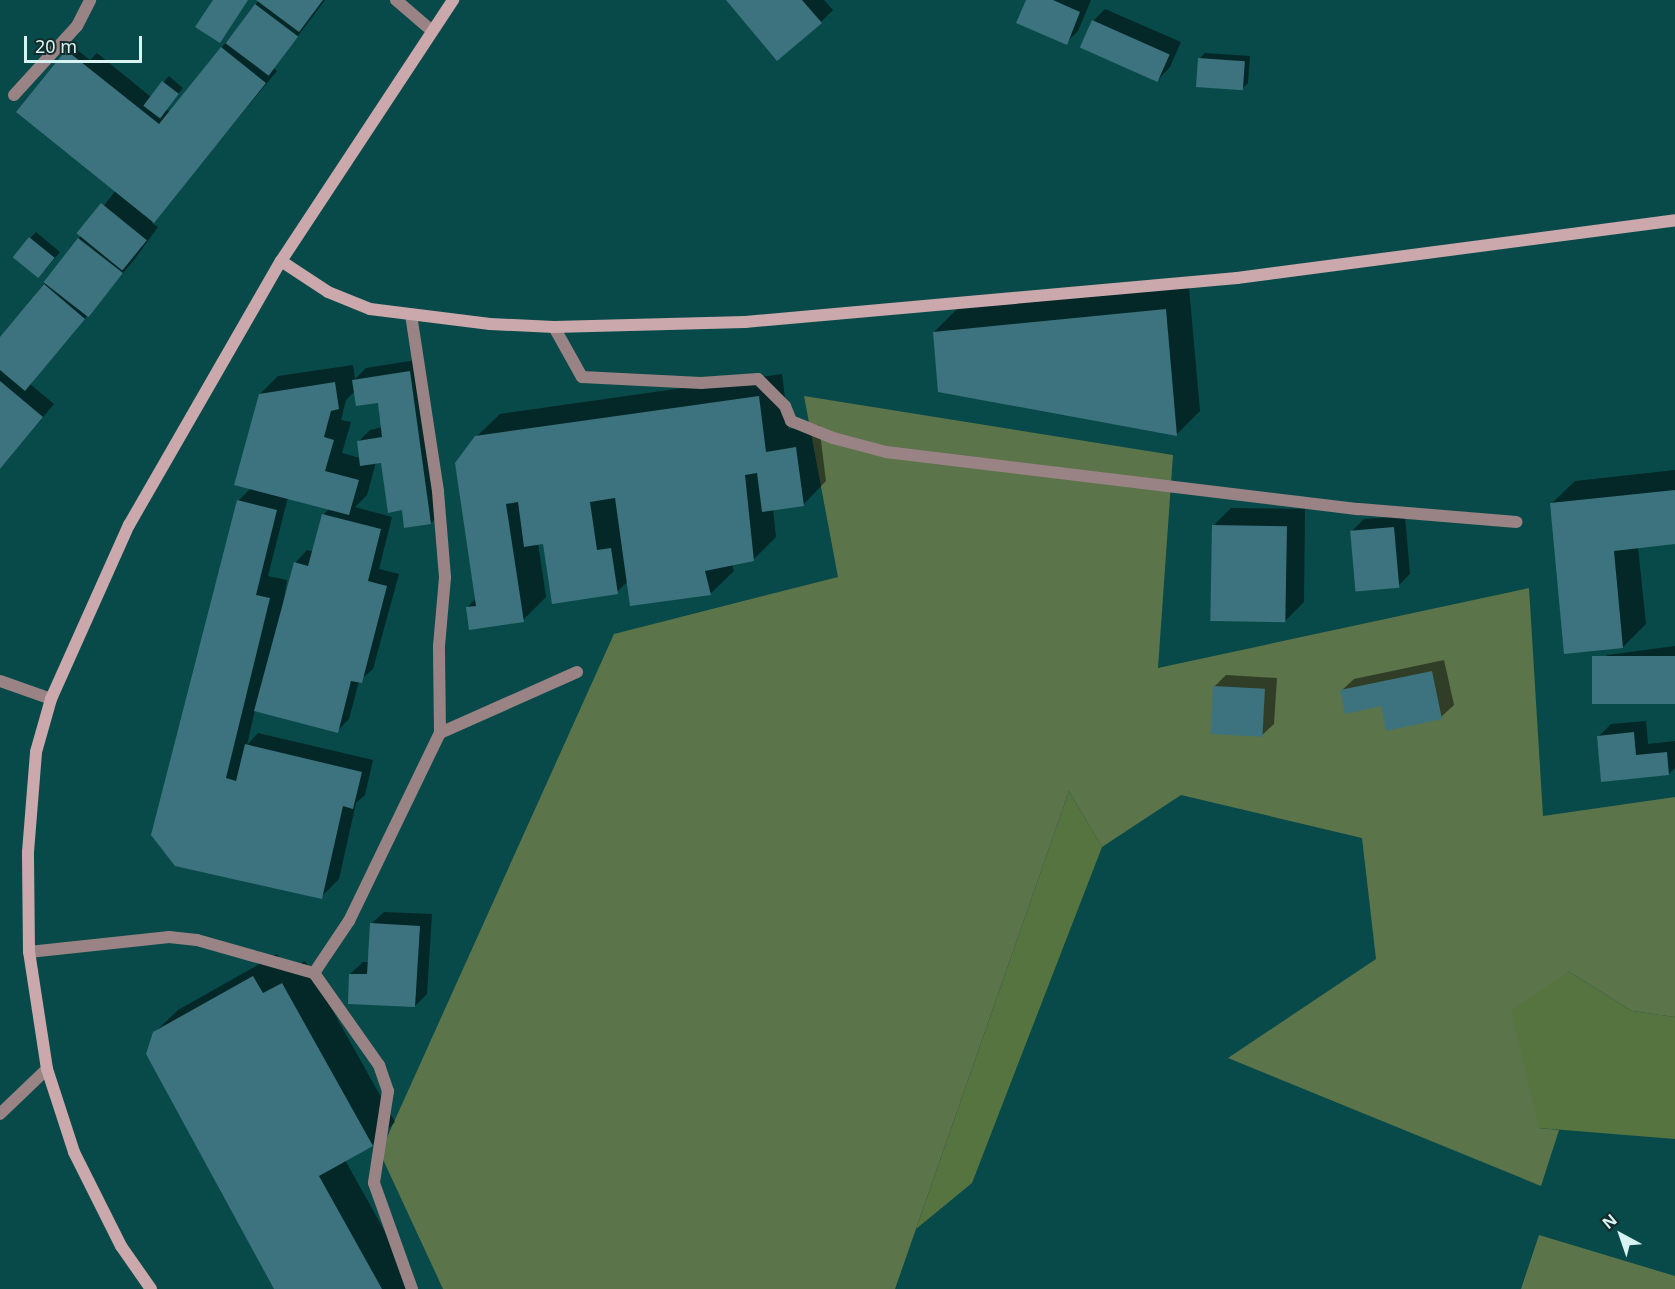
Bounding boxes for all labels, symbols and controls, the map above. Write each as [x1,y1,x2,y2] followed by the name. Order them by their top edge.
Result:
[27,24,146,62] scale bar
[35,34,77,58] text: 20 m
[1591,1205,1651,1265] north arrow
[1597,1209,1621,1234] text: N

